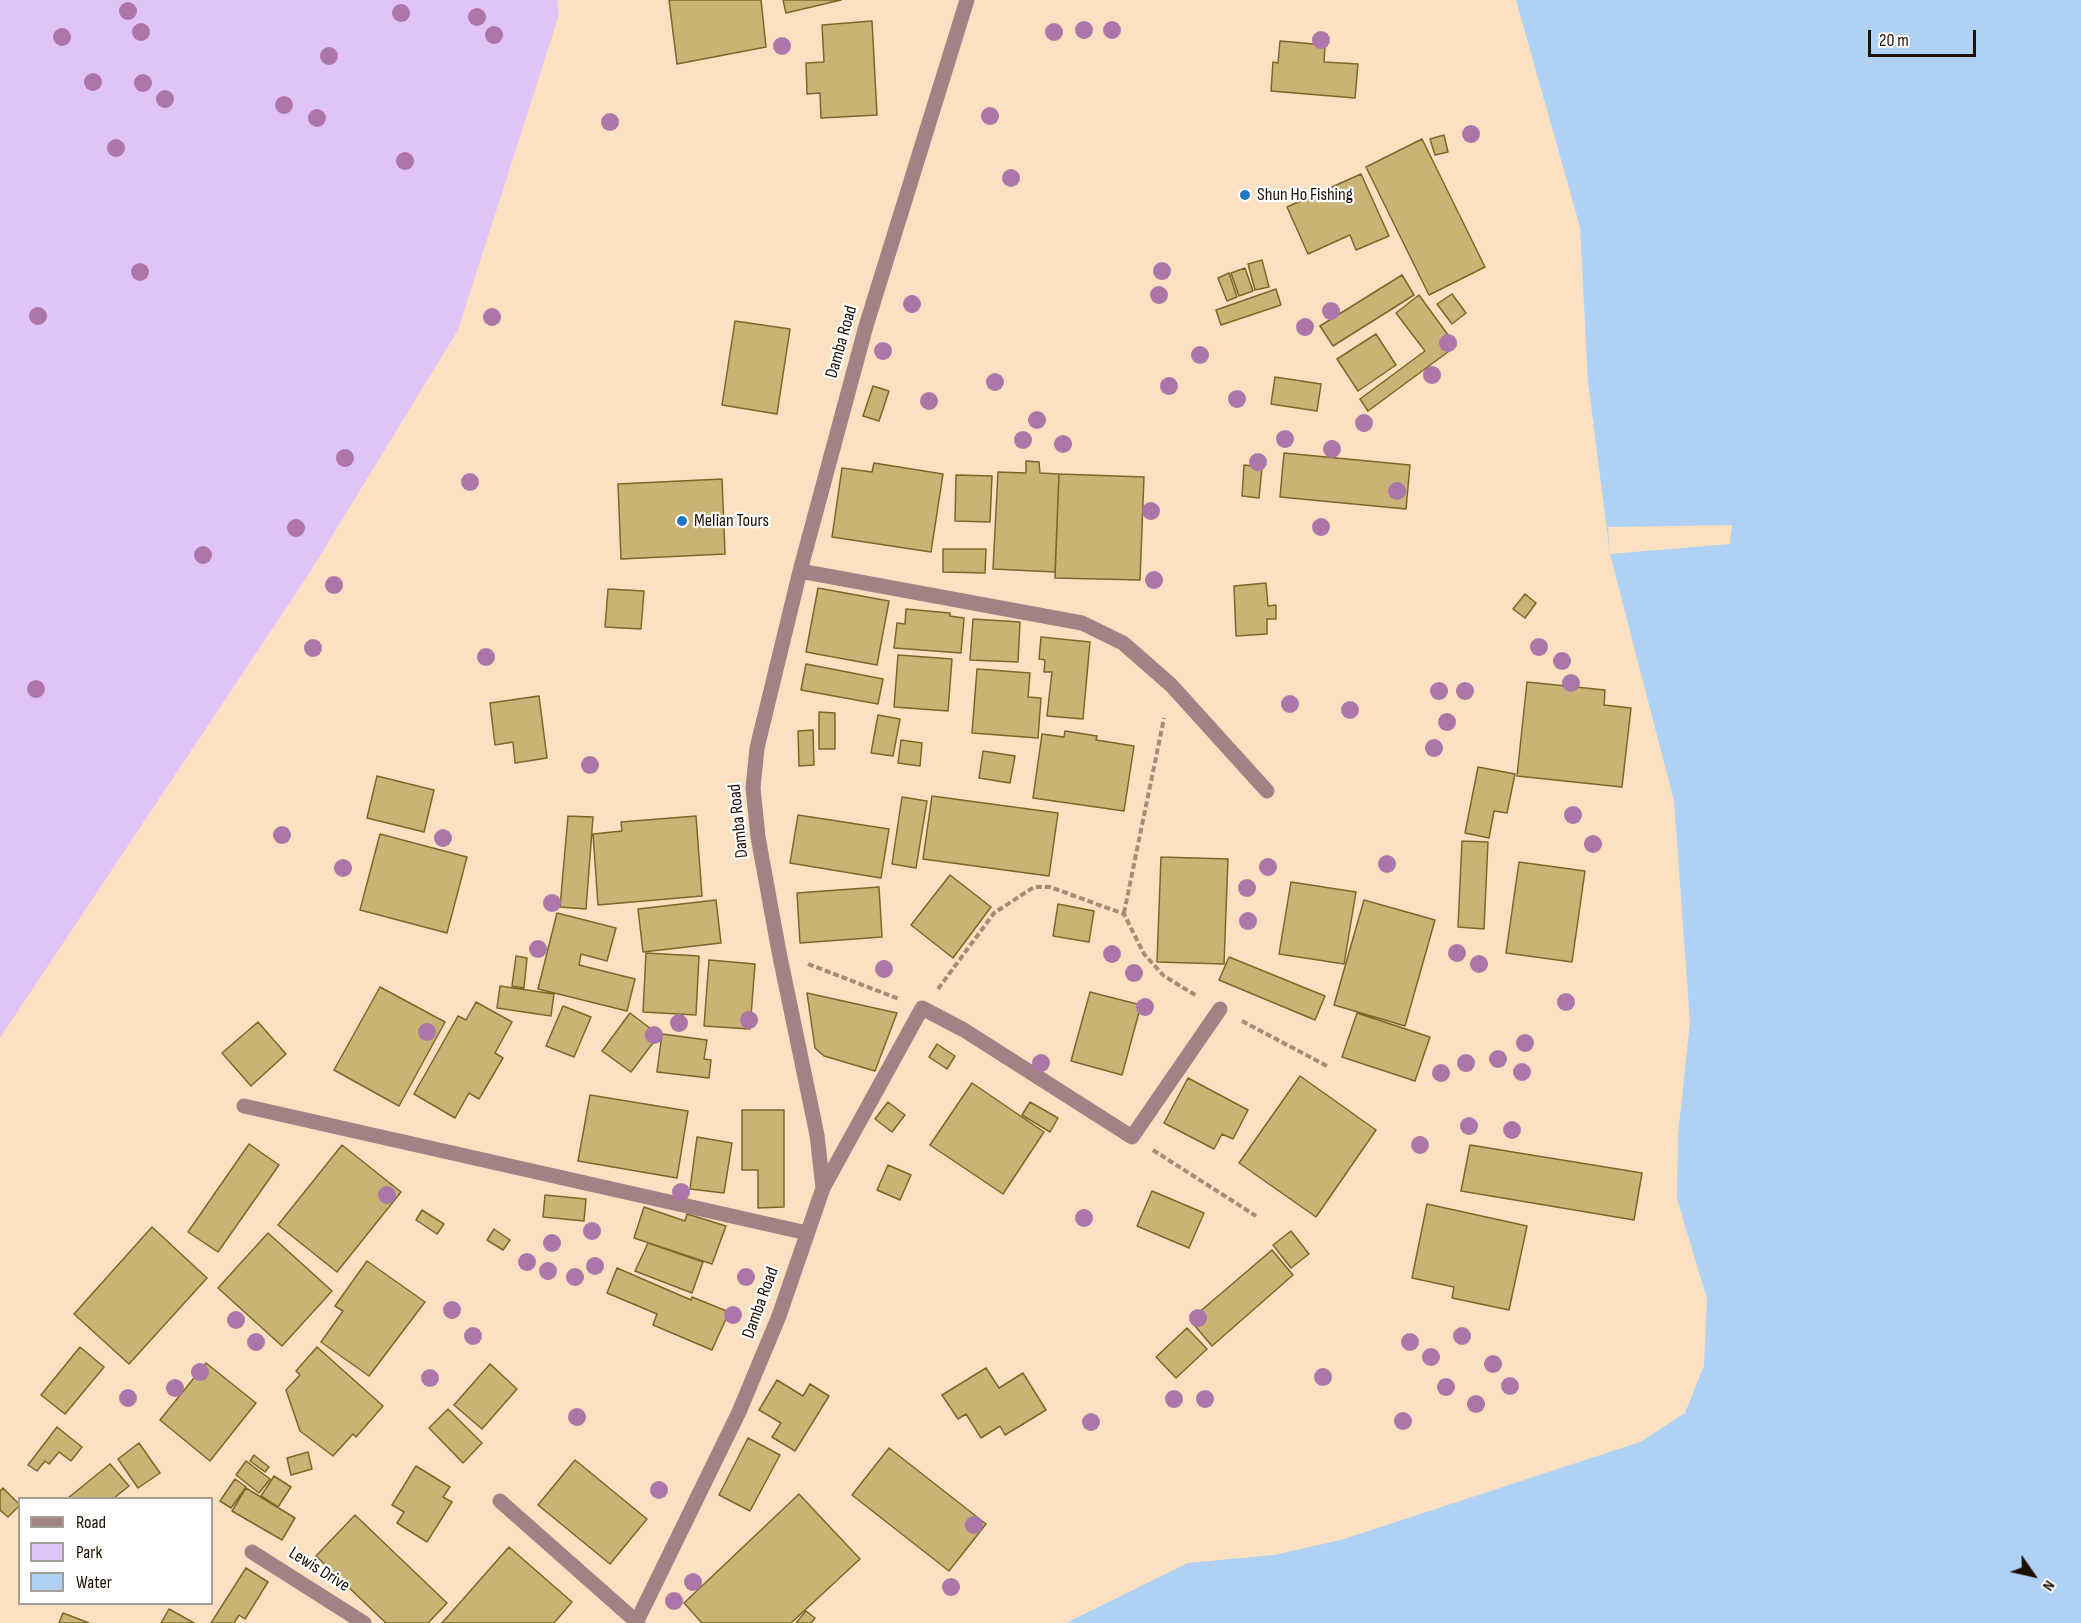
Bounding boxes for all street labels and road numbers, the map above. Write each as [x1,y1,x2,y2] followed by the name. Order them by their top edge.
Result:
[821,303,863,381] street label: Damba Road
[724,783,754,859] street label: Damba Road
[738,1264,784,1342] street label: Damba Road
[285,1543,353,1597] street label: Lewis Drive

